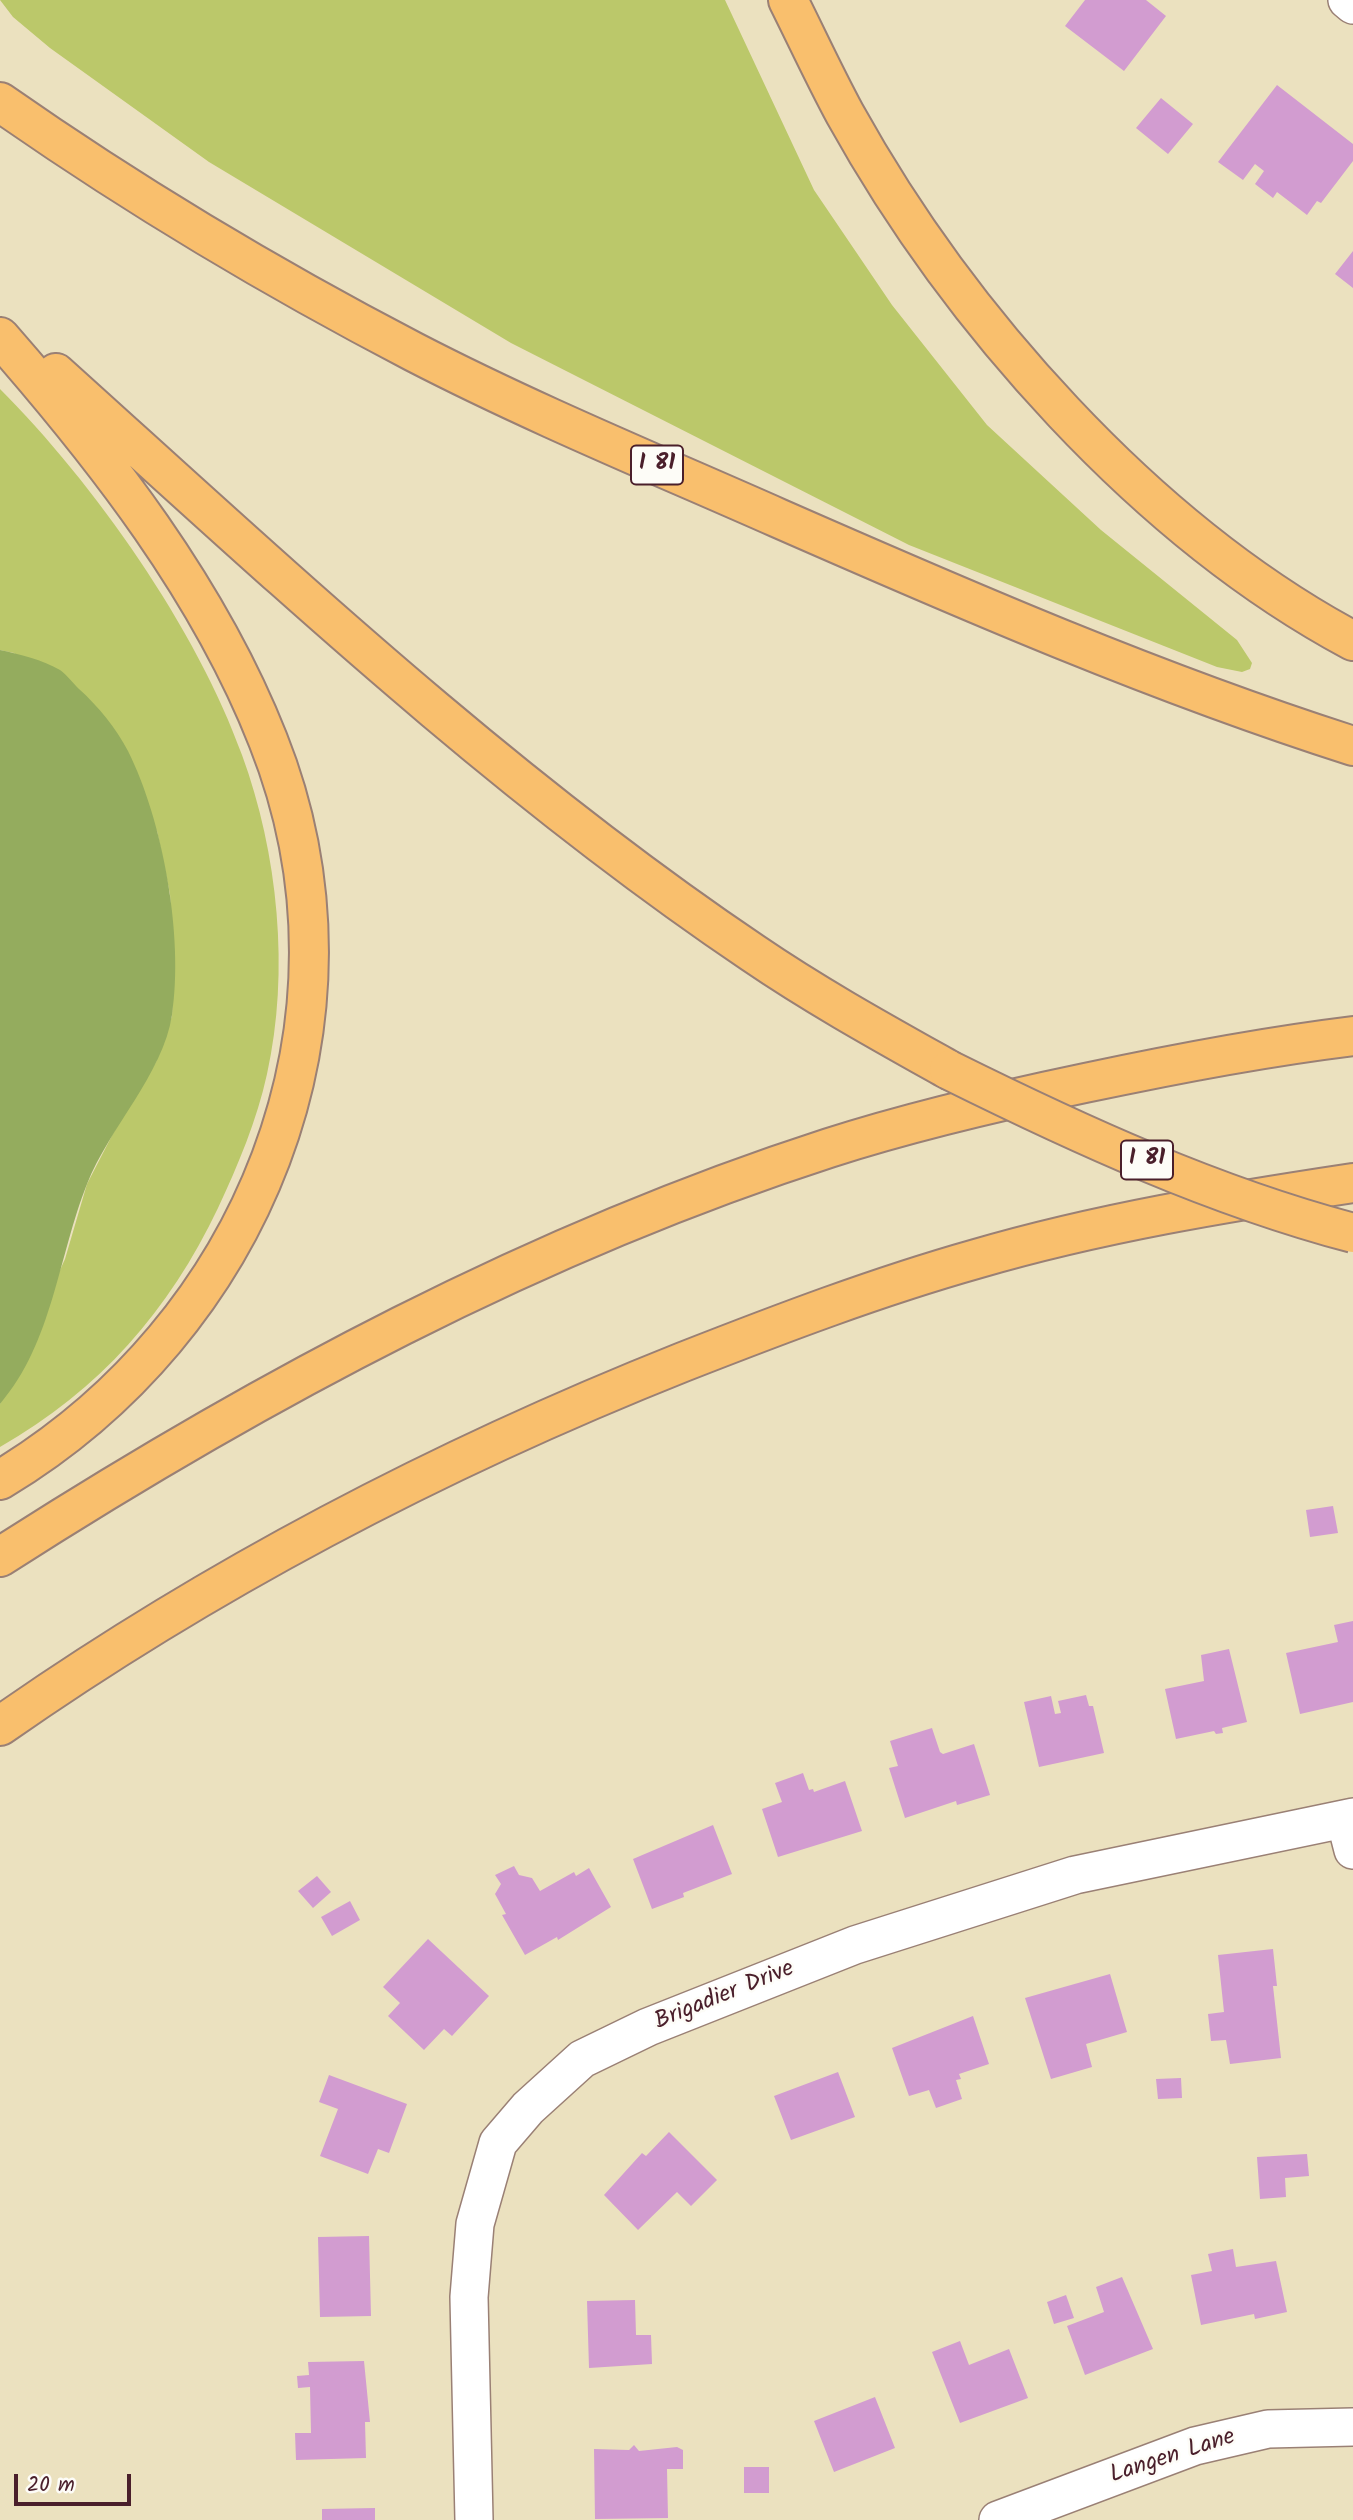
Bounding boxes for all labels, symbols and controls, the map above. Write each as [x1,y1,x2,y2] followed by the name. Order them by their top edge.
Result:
[631,446,683,485] road number: I 81
[1121,1140,1173,1180] road number: I 81
[651,1956,799,2038] street label: Brigadier Drive
[1107,2424,1239,2492] street label: Langen Lane
[18,2460,135,2504] scale bar
[27,2469,75,2502] text: 20 m

